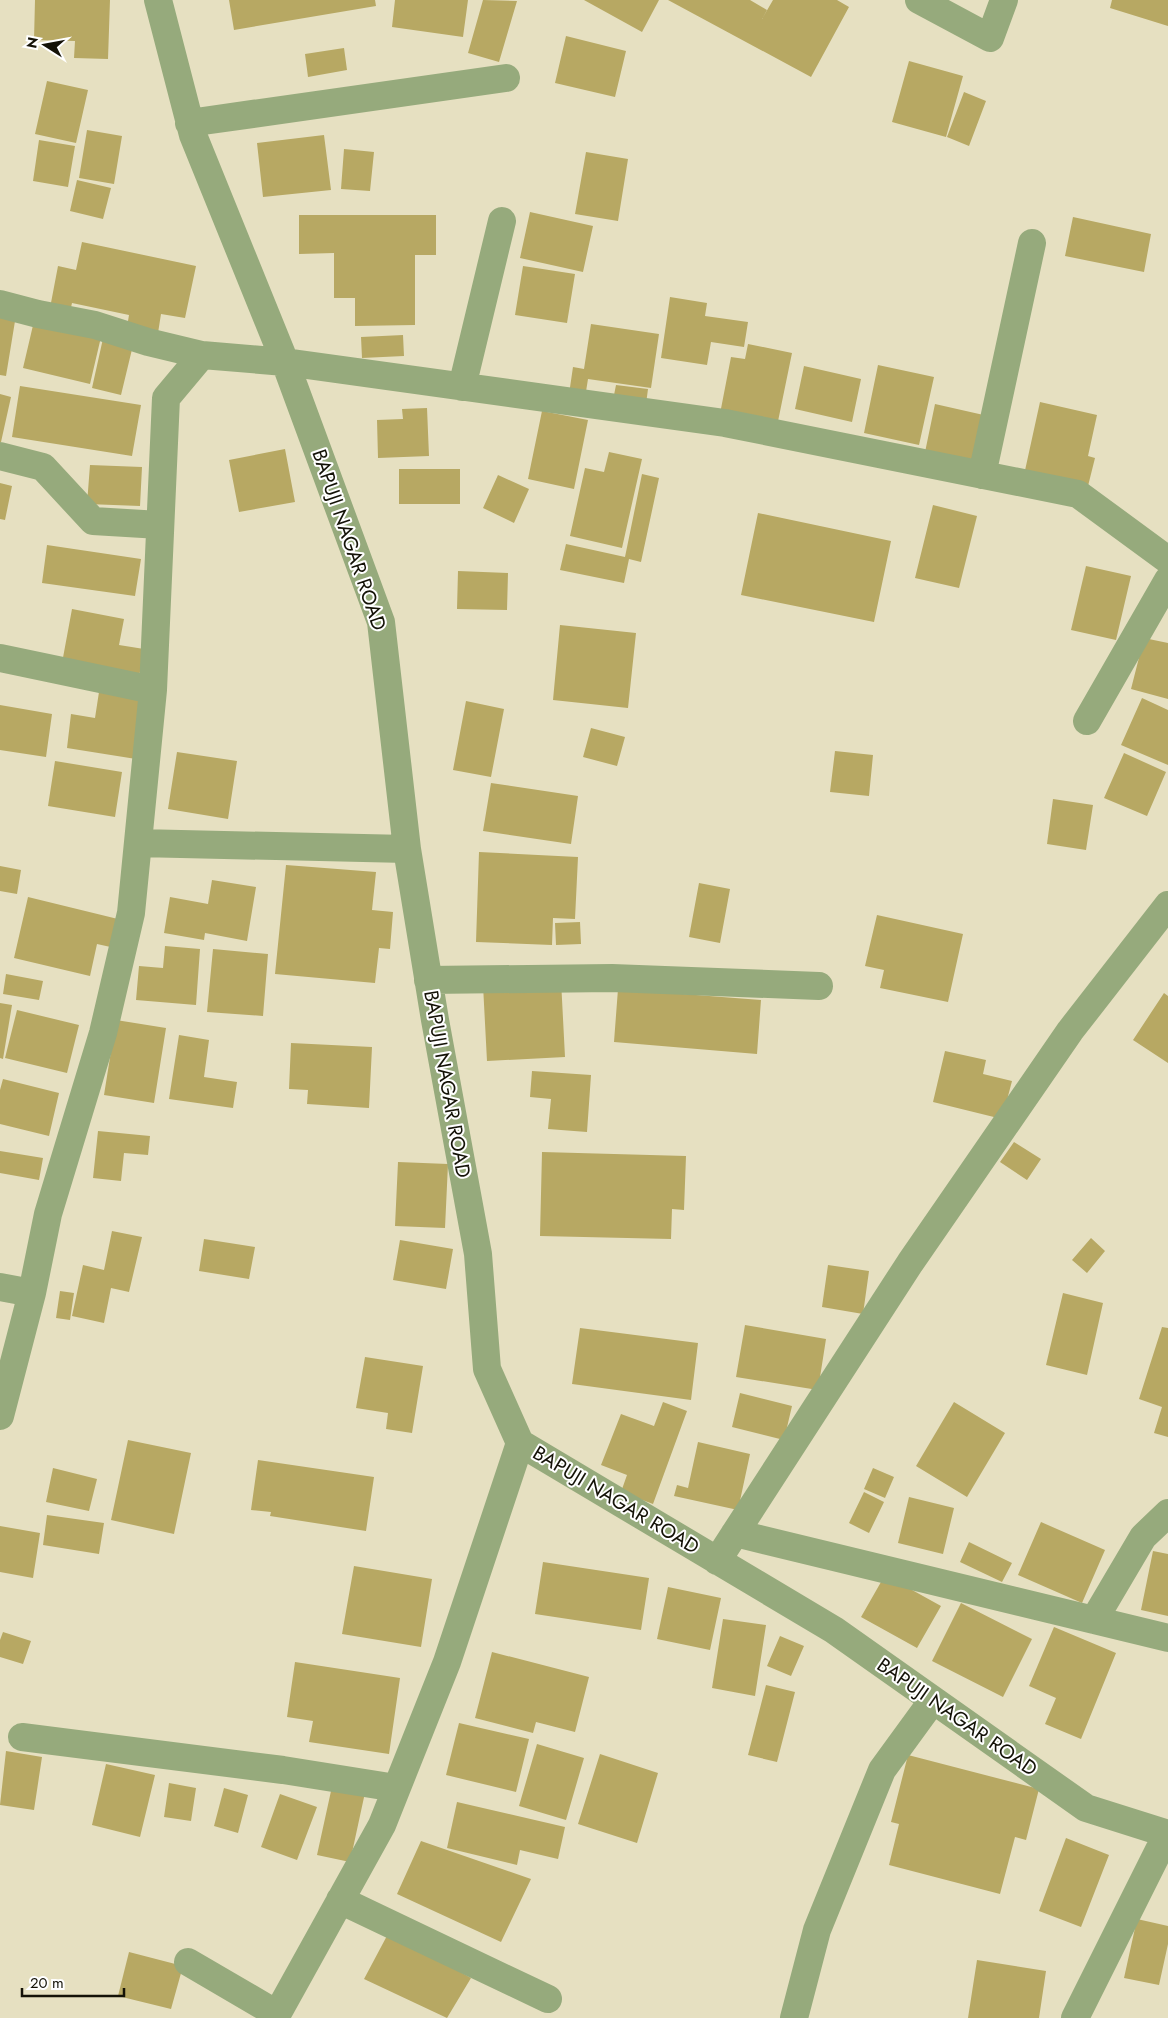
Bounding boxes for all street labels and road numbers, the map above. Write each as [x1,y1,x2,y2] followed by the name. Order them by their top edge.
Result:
[304,446,394,634] street label: BAPUJI NAGAR ROAD
[416,988,478,1180] street label: BAPUJI NAGAR ROAD
[527,1439,705,1561] street label: BAPUJI NAGAR ROAD
[871,1651,1043,1783] street label: BAPUJI NAGAR ROAD

